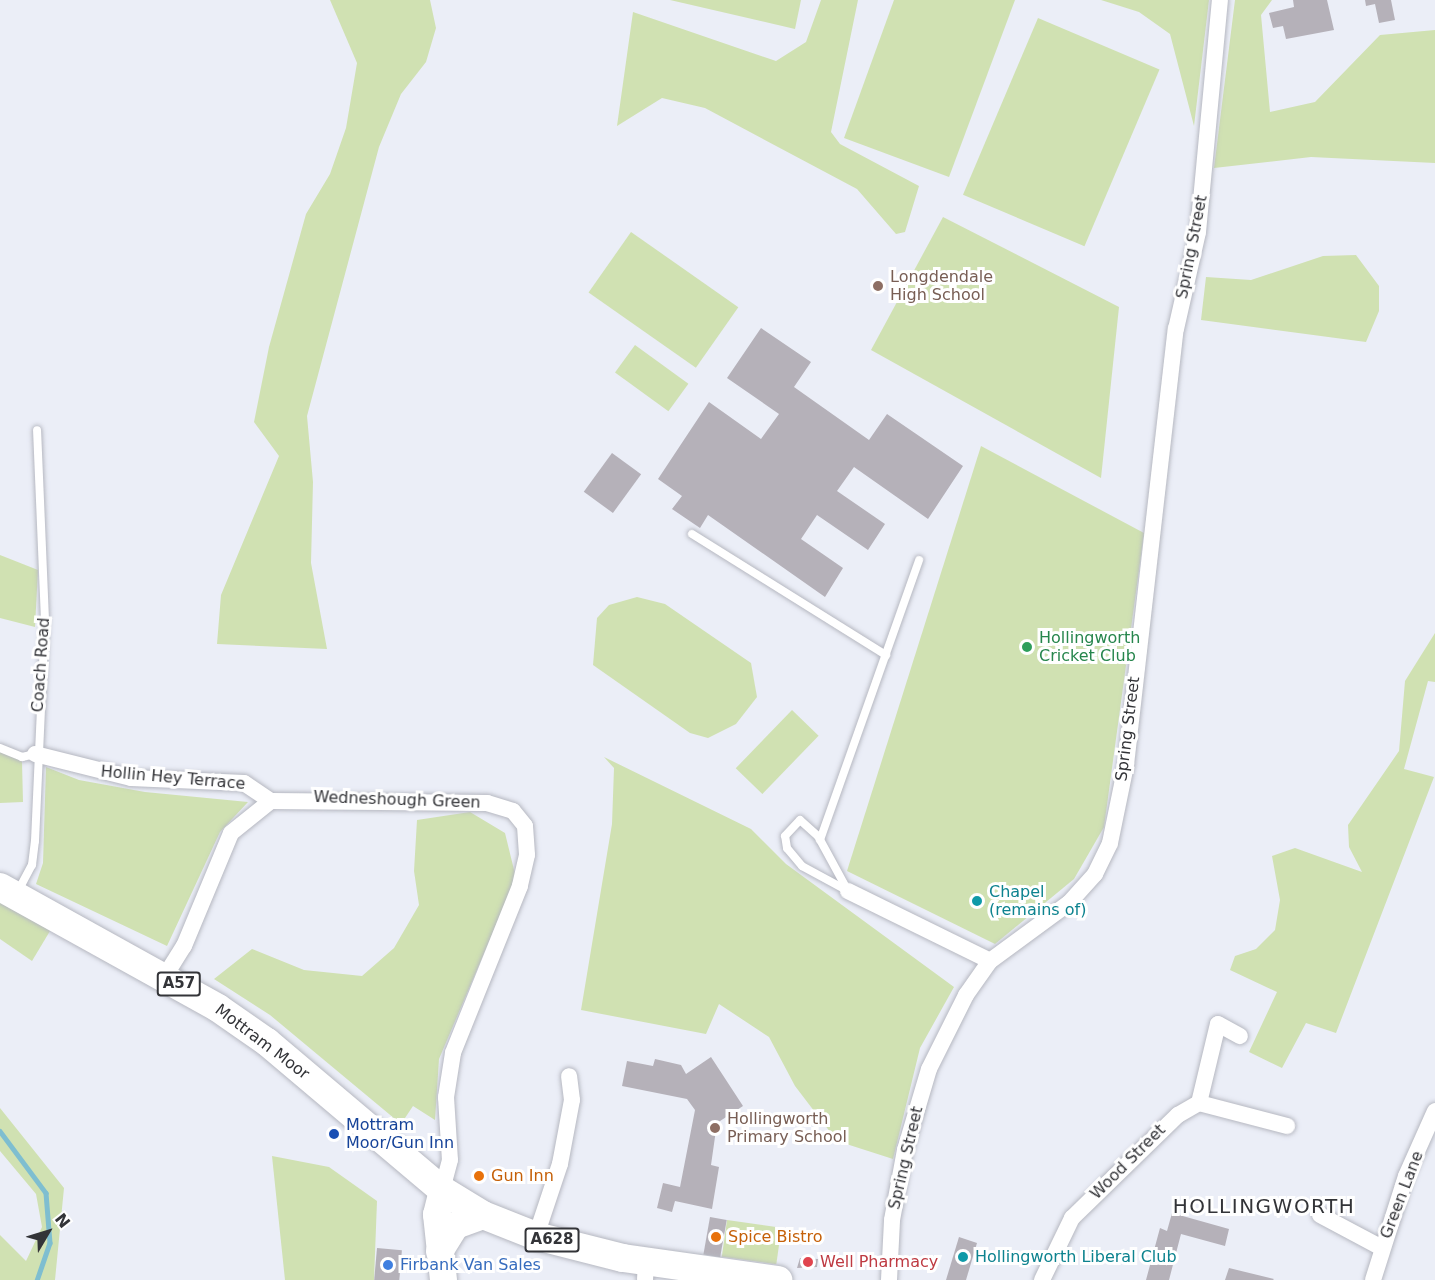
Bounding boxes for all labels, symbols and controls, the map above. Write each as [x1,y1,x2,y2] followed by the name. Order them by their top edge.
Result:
[1173,193,1211,301] street label: Spring Street
[890,267,993,305] place label: Longdendale High School
[871,279,885,293] marker: Longdendale High School
[28,617,54,713] street label: Coach Road
[1039,628,1140,666] place label: Hollingworth Cricket Club
[1020,640,1034,654] marker: Hollingworth Cricket Club
[1112,676,1144,782] street label: Spring Street
[100,762,246,794] street label: Hollin Hey Terrace
[313,787,481,813] street label: Wedneshough Green
[989,882,1086,920] place label: Chapel (remains of)
[970,894,984,908] marker: Chapel (remains of)
[156,972,201,996] road number: A57
[211,1000,313,1084] street label: Mottram Moor
[885,1105,927,1211] street label: Spring Street
[727,1109,847,1147] place label: Hollingworth Primary School
[346,1115,454,1153] place label: Mottram Moor/Gun Inn
[1086,1120,1170,1204] street label: Wood Street
[708,1121,722,1135] marker: Hollingworth Primary School
[327,1127,341,1141] marker: Mottram Moor/Gun Inn
[1377,1149,1427,1241] street label: Green Lane
[491,1166,554,1186] place label: Gun Inn
[472,1169,486,1183] marker: Gun Inn
[1173,1194,1355,1218] district label: HOLLINGWORTH
[18,1202,78,1262] north arrow
[51,1209,74,1232] text: N
[728,1227,823,1247] place label: Spice Bistro
[524,1228,580,1252] road number: A628
[709,1230,723,1244] marker: Spice Bistro
[975,1247,1177,1267] place label: Hollingworth Liberal Club
[956,1250,970,1264] marker: Hollingworth Liberal Club
[820,1252,938,1272] place label: Well Pharmacy
[400,1255,541,1275] place label: Firbank Van Sales
[801,1255,815,1269] marker: Well Pharmacy
[381,1258,395,1272] marker: Firbank Van Sales

